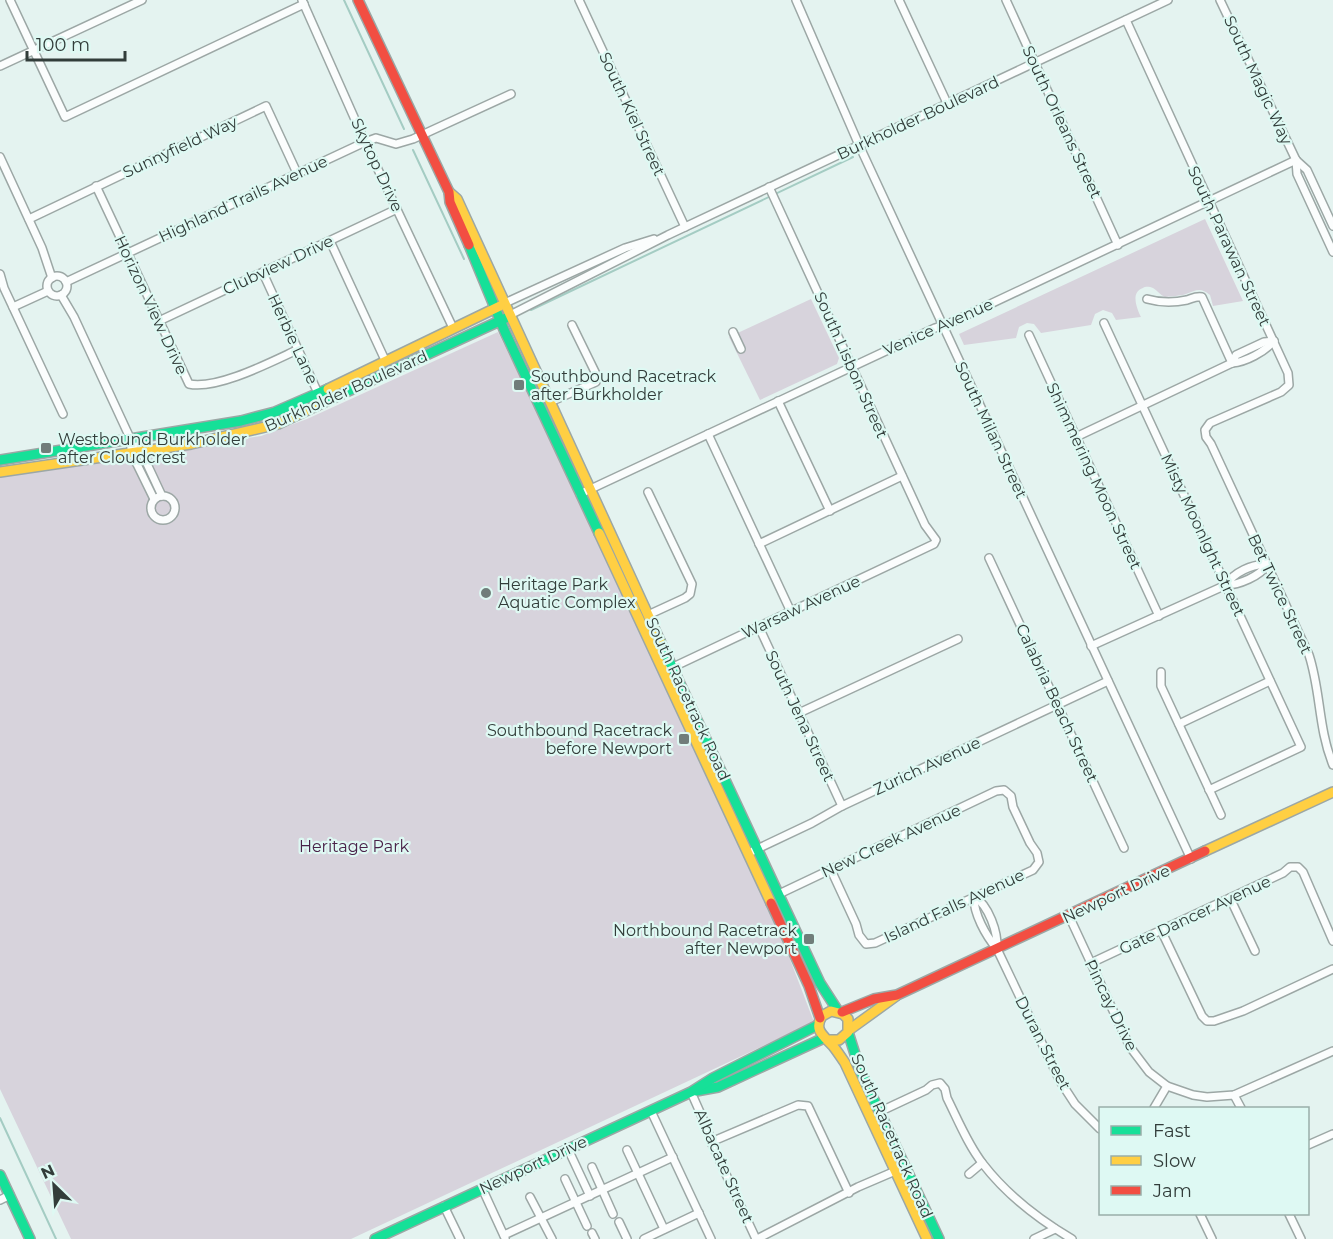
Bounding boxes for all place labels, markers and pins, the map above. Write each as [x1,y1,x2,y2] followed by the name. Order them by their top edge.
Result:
[531,367,716,404] place label: Southbound Racetrack after Burkholder
[512,378,526,392] marker: Southbound Racetrack after Burkholder
[58,430,247,467] place label: Westbound Burkholder after Cloudcrest
[39,441,53,455] marker: Westbound Burkholder after Cloudcrest
[498,575,636,612] place label: Heritage Park Aquatic Complex
[479,586,493,600] marker: Heritage Park Aquatic Complex
[487,721,672,758] place label: Southbound Racetrack before Newport
[677,732,691,746] marker: Southbound Racetrack before Newport
[613,921,797,958] place label: Northbound Racetrack after Newport
[802,932,816,946] marker: Northbound Racetrack after Newport

